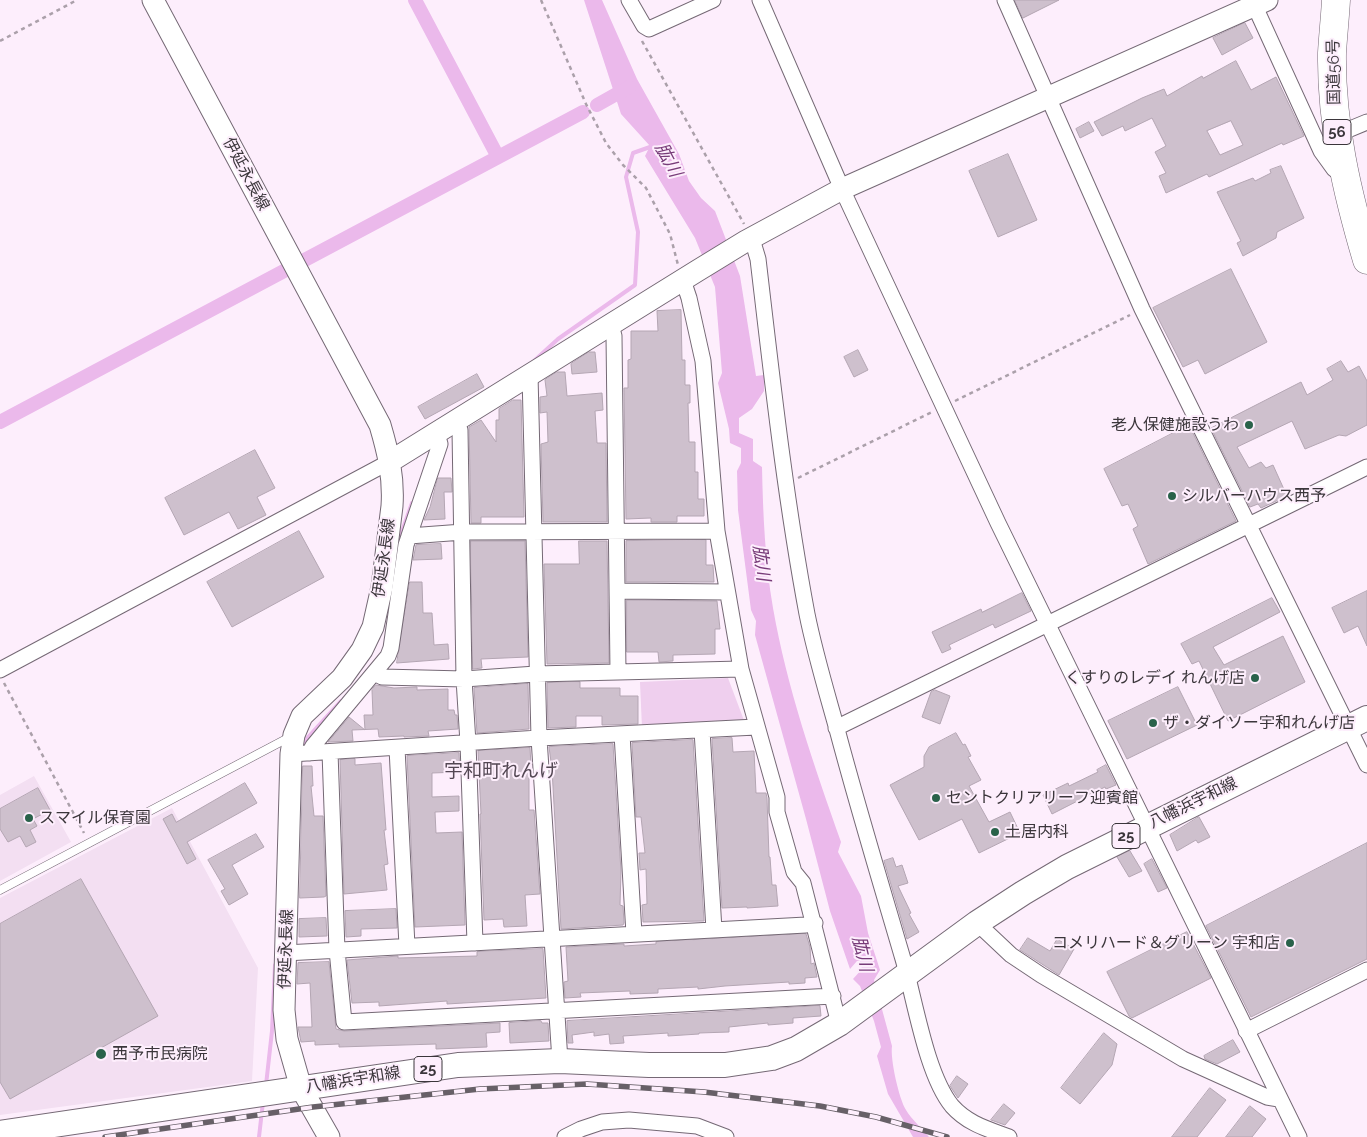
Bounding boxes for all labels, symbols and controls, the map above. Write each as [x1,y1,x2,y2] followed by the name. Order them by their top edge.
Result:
[1324,39,1344,105] street label: 国道56号
[1323,120,1351,144] road number: 56
[219,134,273,214] street label: 伊延永長線
[650,139,686,181] water label: 肱川
[1111,415,1239,435] place label: 老人保健施設うわ
[1243,419,1255,431] marker: 老人保健施設うわ
[1182,486,1326,506] place label: シルバーハウス西予
[1166,490,1178,502] marker: シルバーハウス西予
[369,517,399,599] street label: 伊延永長線
[748,544,774,582] water label: 肱川
[1065,668,1245,688] place label: くすりのレデイ れんげ店
[1249,672,1261,684] marker: くすりのレデイ れんげ店
[1163,713,1355,733] place label: ザ・ダイソー宇和れんげ店
[1147,717,1159,729] marker: ザ・ダイソー宇和れんげ店
[444,760,558,782] district label: 宇和町れんげ
[1146,773,1240,833] street label: 八幡浜宇和線
[946,788,1138,808] place label: セントクリアリーフ迎賓館
[930,792,942,804] marker: セントクリアリーフ迎賓館
[39,808,151,828] place label: スマイル保育園
[23,812,35,824] marker: スマイル保育園
[1005,822,1069,842] place label: 土居内科
[1112,824,1140,848] road number: 25
[989,826,1001,838] marker: 土居内科
[275,909,297,989] street label: 伊延永長線
[1052,933,1280,953] place label: コメリハード＆グリーン 宇和店
[847,934,877,974] water label: 肱川
[1284,937,1296,949] marker: コメリハード＆グリーン 宇和店
[112,1044,208,1064] place label: 西予市民病院
[94,1047,108,1061] marker: 西予市民病院
[414,1056,442,1082] road number: 25
[304,1063,402,1097] street label: 八幡浜宇和線

